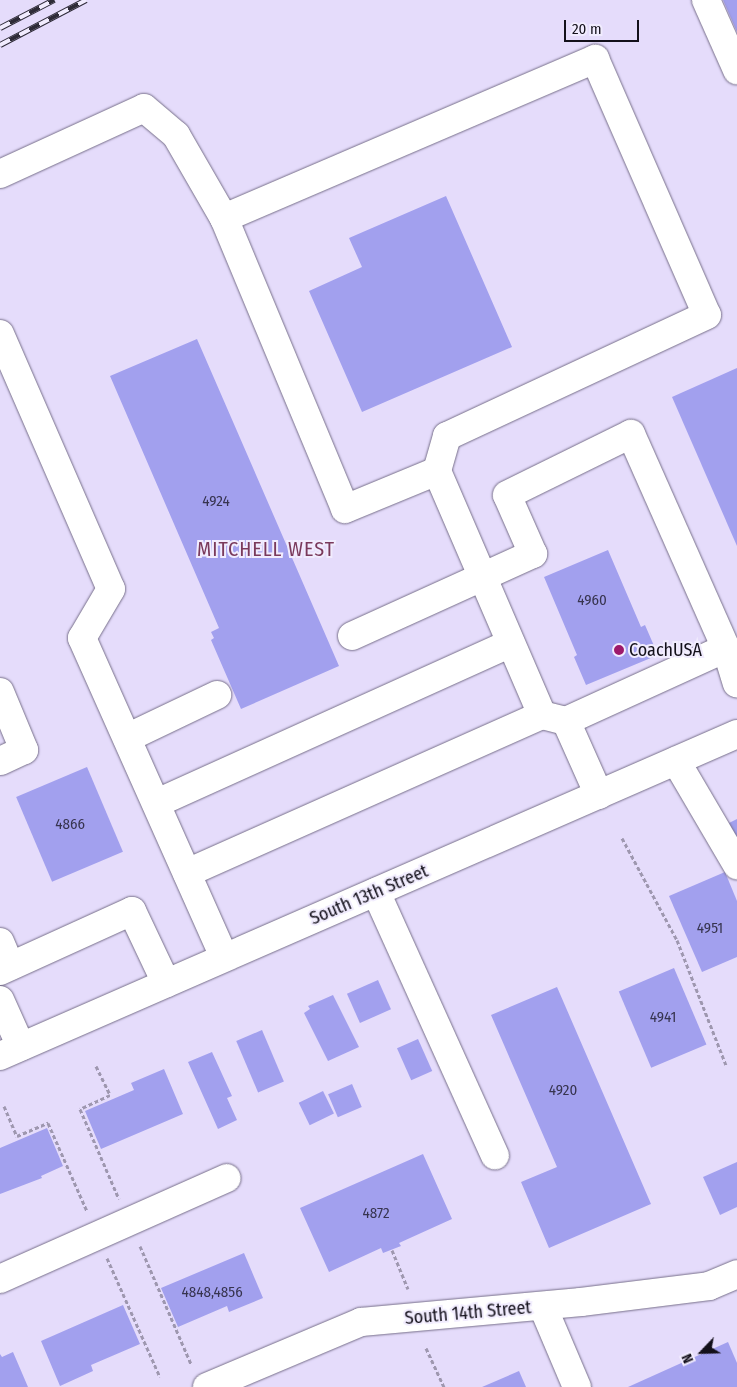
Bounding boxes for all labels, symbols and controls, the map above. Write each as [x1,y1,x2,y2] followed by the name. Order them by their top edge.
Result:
[567,10,642,42] scale bar
[572,20,602,38] text: 20 m
[202,493,230,511] house number: 4924
[195,537,337,561] district label: MITCHELL WEST
[577,592,607,610] house number: 4960
[629,639,702,661] place label: CoachUSA
[613,644,625,656] marker: CoachUSA
[55,816,85,834] house number: 4866
[307,860,431,930] street label: South 13th Street
[697,920,723,938] house number: 4951
[650,1009,676,1027] house number: 4941
[549,1082,577,1100] house number: 4920
[362,1205,390,1223] house number: 4872
[181,1284,243,1302] house number: 4848,4856
[404,1297,532,1329] street label: South 14th Street
[677,1327,727,1377] north arrow
[678,1351,697,1366] text: N

